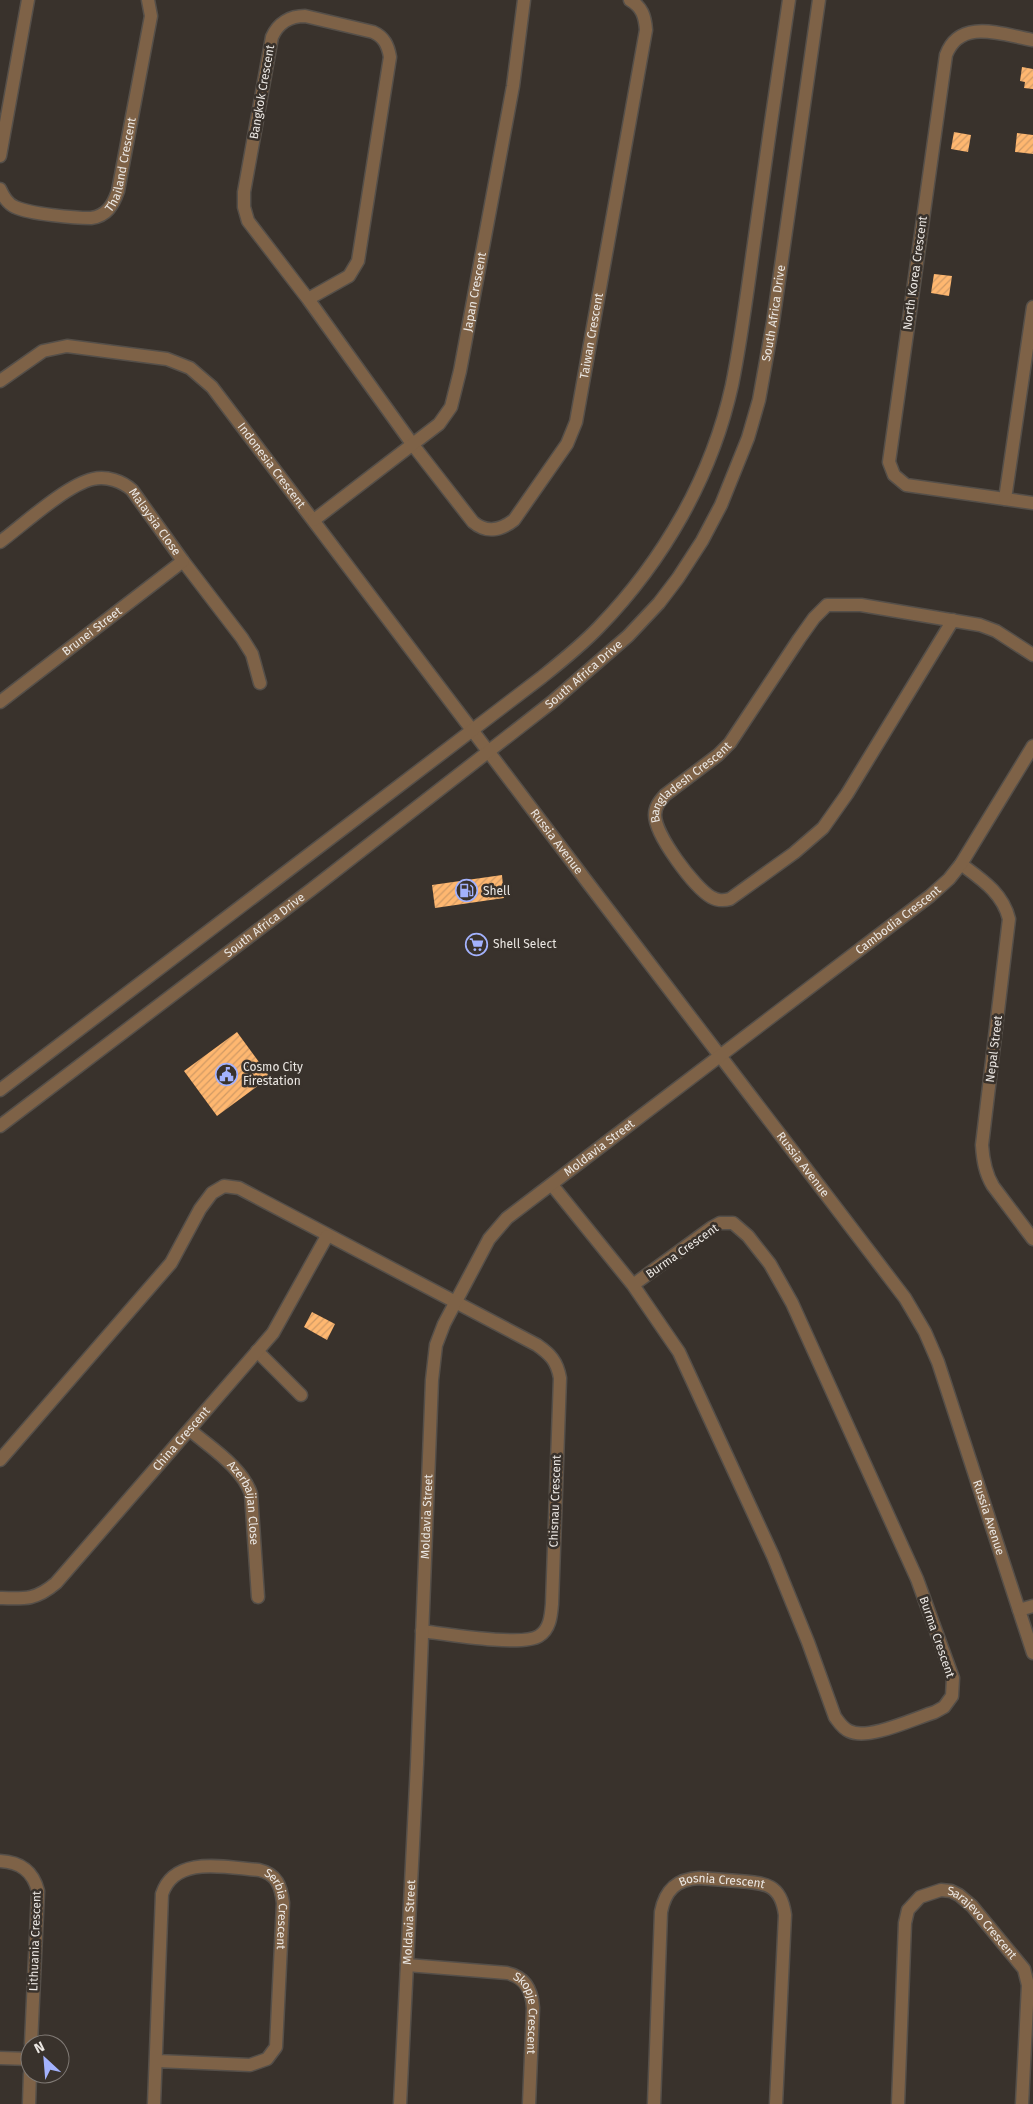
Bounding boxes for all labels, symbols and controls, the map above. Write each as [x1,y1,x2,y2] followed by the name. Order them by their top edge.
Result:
[247,43,277,140] street label: Bangkok Crescent
[102,115,139,215] street label: Thailand Crescent
[900,214,930,331] street label: North Korea Crescent
[460,250,489,333] street label: Japan Crescent
[759,264,788,363] street label: South Africa Drive
[577,291,606,380] street label: Taiwan Crescent
[235,420,309,511] street label: Indonesia Crescent
[126,485,184,558] street label: Malaysia Close
[59,603,125,659] street label: Brunei Street
[542,637,625,712] street label: South Africa Drive
[648,738,735,824] street label: Bangladesh Crescent
[527,806,586,877] street label: Russia Avenue
[455,879,479,903] fuel station icon: Shell
[853,882,944,957] street label: Cambodia Crescent
[483,884,511,898] place label: Shell
[221,890,307,960] street label: South Africa Drive
[465,932,489,956] supermarket icon: Shell Select
[493,937,557,951] place label: Shell Select
[983,1014,1005,1083] street label: Nepal Street
[243,1060,303,1088] place label: Cosmo City Firestation
[215,1062,239,1086] public building icon: Cosmo City Firestation
[561,1116,638,1179] street label: Moldavia Street
[774,1129,832,1200] street label: Russia Avenue
[643,1220,721,1281] street label: Burma Crescent
[150,1403,213,1474] street label: China Crescent
[546,1454,564,1548] street label: Chisnau Crescent
[224,1458,261,1546] street label: Azerbaijan Close
[418,1473,435,1559] street label: Moldavia Street
[970,1478,1008,1557] street label: Russia Avenue
[917,1594,958,1680] street label: Burma Crescent
[262,1866,290,1951] street label: Serbia Crescent
[677,1871,767,1892] street label: Bosnia Crescent
[400,1879,418,1965] street label: Moldavia Street
[947,1884,1020,1962] street label: Sarajevo Crescent
[26,1890,44,1992] street label: Lithuania Crescent
[511,1969,540,2055] street label: Skopje Crescent
[20,2034,70,2084] north arrow
[32,2038,47,2057] text: N

